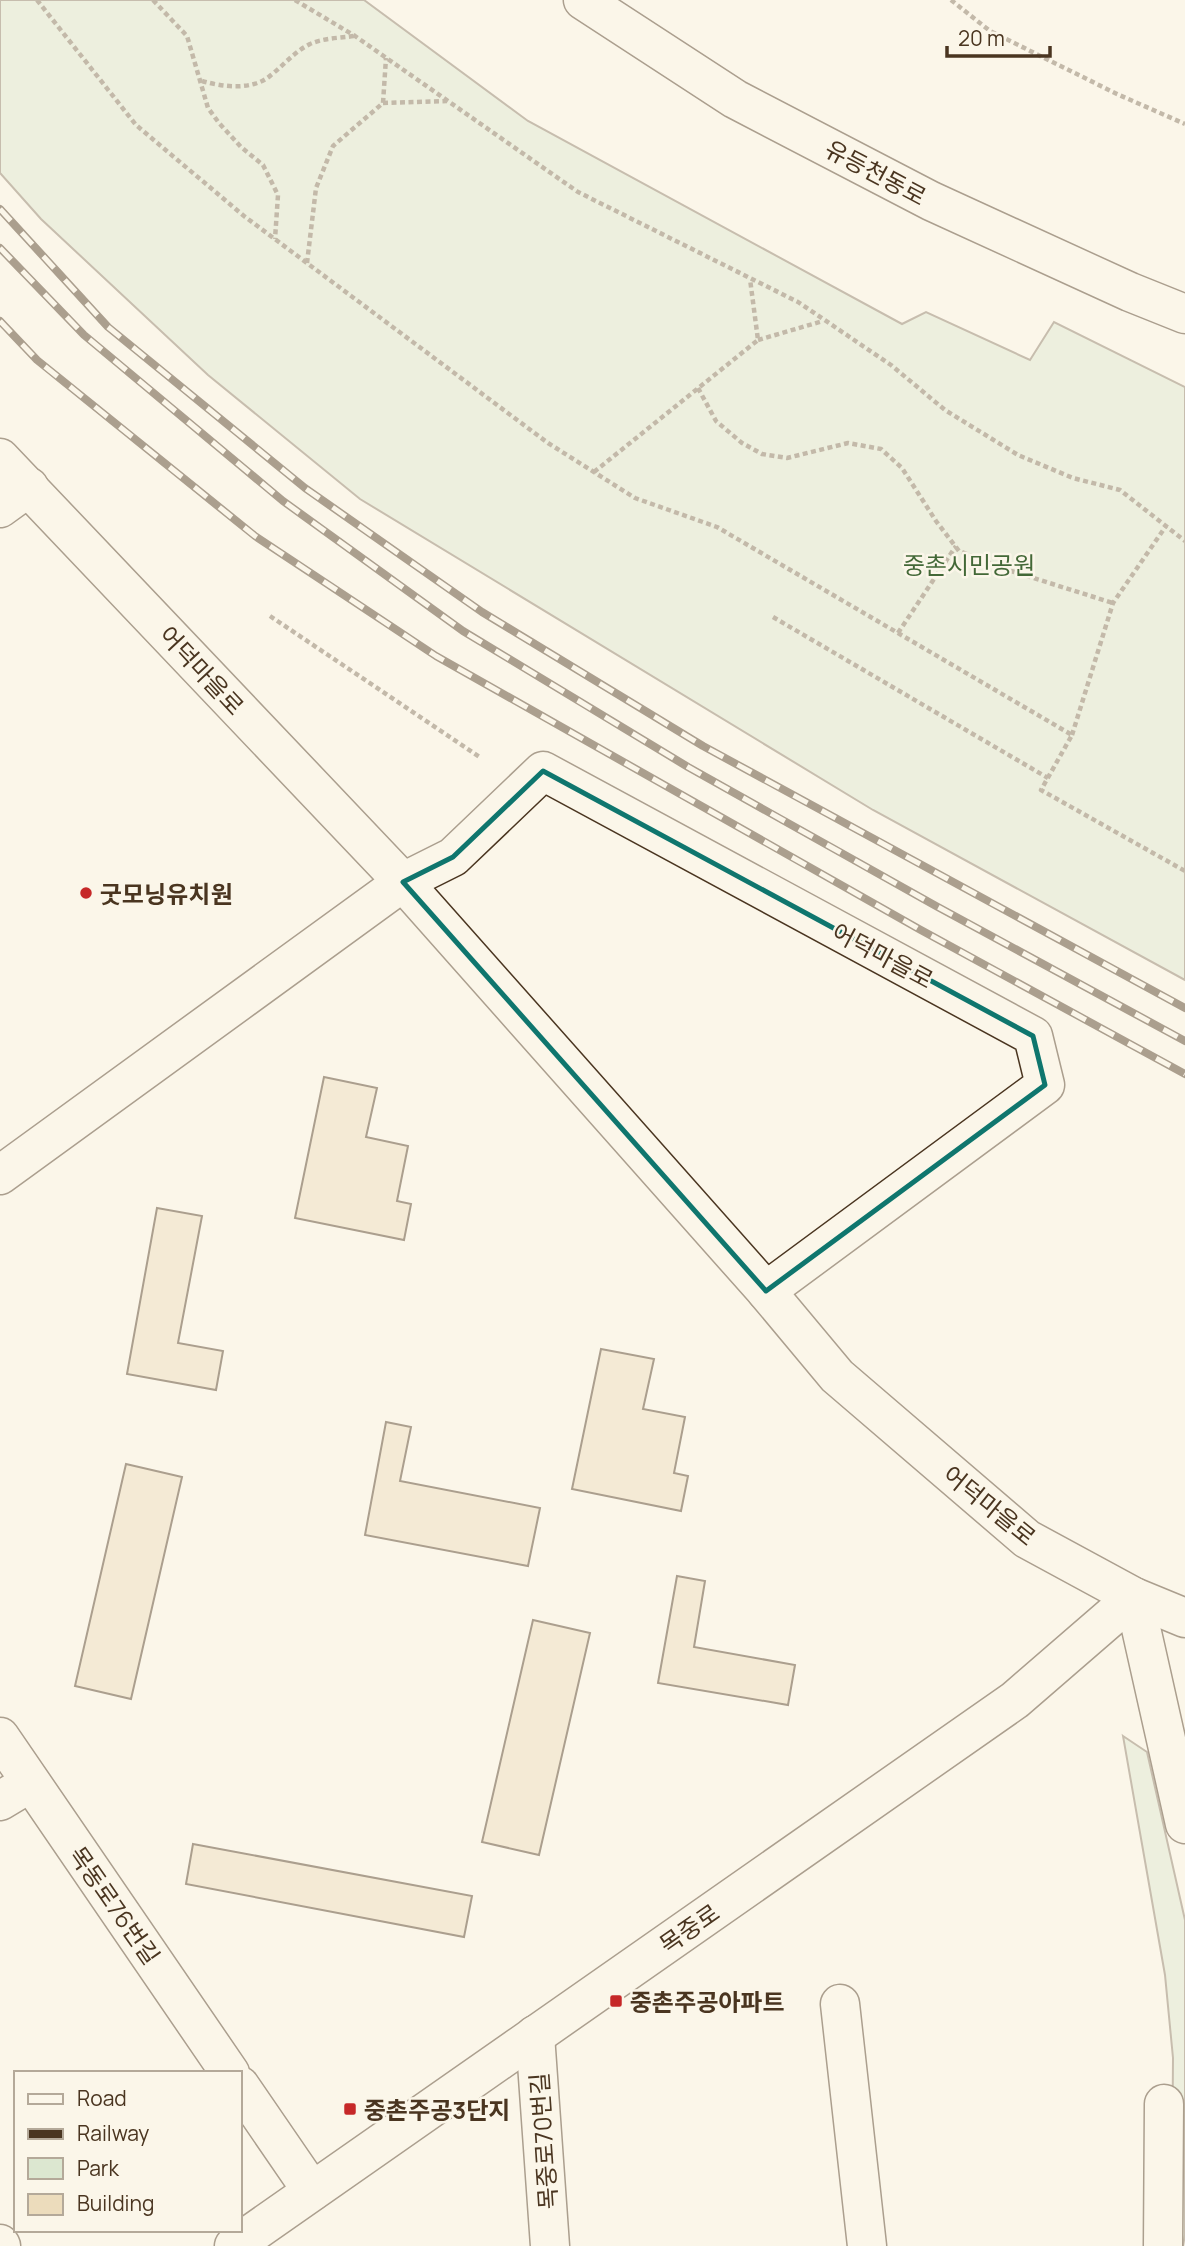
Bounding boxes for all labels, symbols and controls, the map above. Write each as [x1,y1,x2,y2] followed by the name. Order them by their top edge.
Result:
[947,14,1050,58] scale bar
[958,24,1005,52] text: 20 m
[820,132,932,212] street label: 유등천동로
[903,548,1035,581] park label: 중촌시민공원
[152,618,252,722] street label: 어덕마을로
[100,877,232,910] place label: 굿모닝유치원
[78,885,94,901] marker: 굿모닝유치원
[827,915,939,995] street label: 어덕마을로
[937,1457,1043,1553] street label: 어덕마을로
[62,1839,168,1971] street label: 목동로76번길
[652,1895,726,1961] street label: 목중로
[630,1985,785,2018] place label: 중촌주공아파트
[608,1993,624,2009] marker: 중촌주공아파트
[14,2071,242,2232] legend
[522,2071,564,2211] street label: 목중로70번길
[77,2084,127,2112] text: Road
[364,2093,510,2126] place label: 중촌주공3단지
[342,2101,358,2117] marker: 중촌주공3단지
[77,2119,149,2147] text: Railway
[77,2154,119,2182] text: Park
[77,2189,154,2217] text: Building

